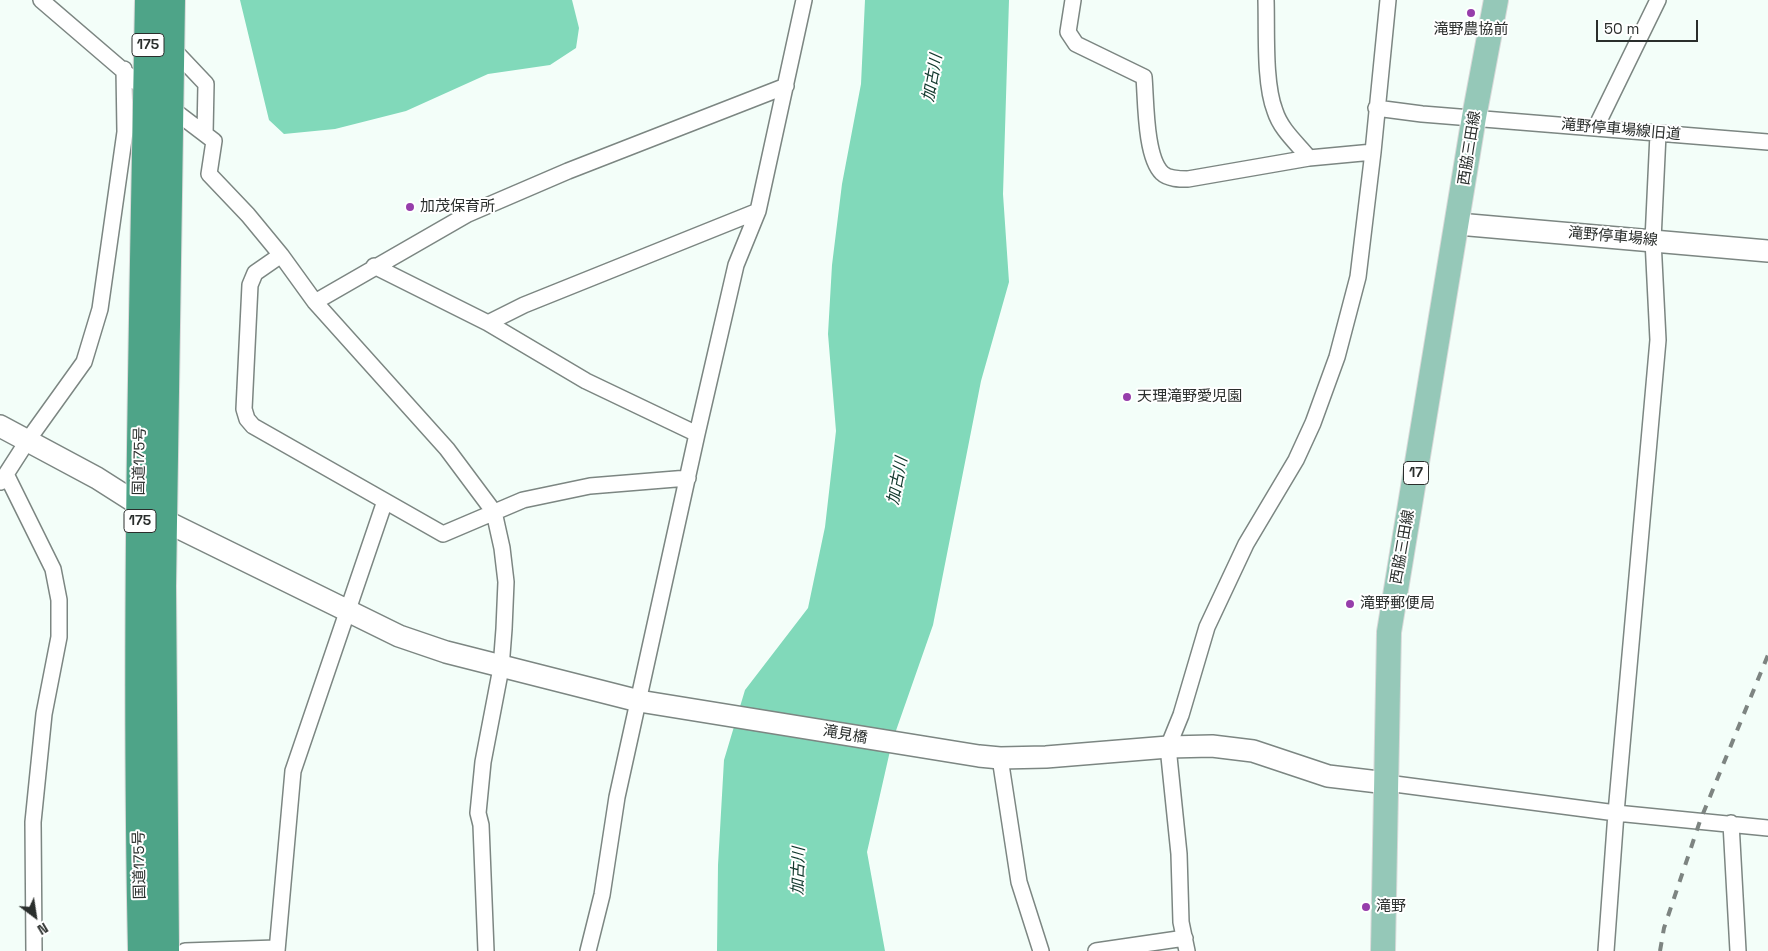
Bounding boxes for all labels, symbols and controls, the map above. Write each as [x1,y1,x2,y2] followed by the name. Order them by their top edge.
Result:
[1465,7,1477,19] marker: 滝野農協前
[1598,10,1700,42] scale bar
[1604,19,1639,38] text: 50 m
[1434,21,1508,39] place label: 滝野農協前
[132,34,164,56] road number: 175
[919,53,947,103] water label: 加古川
[1455,110,1485,186] street label: 西脇三田線
[1560,116,1682,144] street label: 滝野停車場線旧道
[420,198,495,216] place label: 加茂保育所
[404,201,416,213] marker: 加茂保育所
[1567,224,1659,250] street label: 滝野停車場線
[1137,388,1242,406] place label: 天理滝野愛児園
[1121,391,1133,403] marker: 天理滝野愛児園
[130,426,150,496] street label: 国道175号
[884,456,912,506] water label: 加古川
[1404,462,1428,484] road number: 17
[1388,509,1418,585] street label: 西脇三田線
[124,510,156,532] road number: 175
[1360,595,1435,613] place label: 滝野郵便局
[1344,598,1356,610] marker: 滝野郵便局
[821,722,869,748] street label: 滝見橋
[130,830,150,900] street label: 国道175号
[789,847,809,895] water label: 加古川
[10,891,60,941] north arrow
[1376,898,1406,916] place label: 滝野
[1360,901,1372,913] marker: 滝野
[34,919,51,939] text: N

